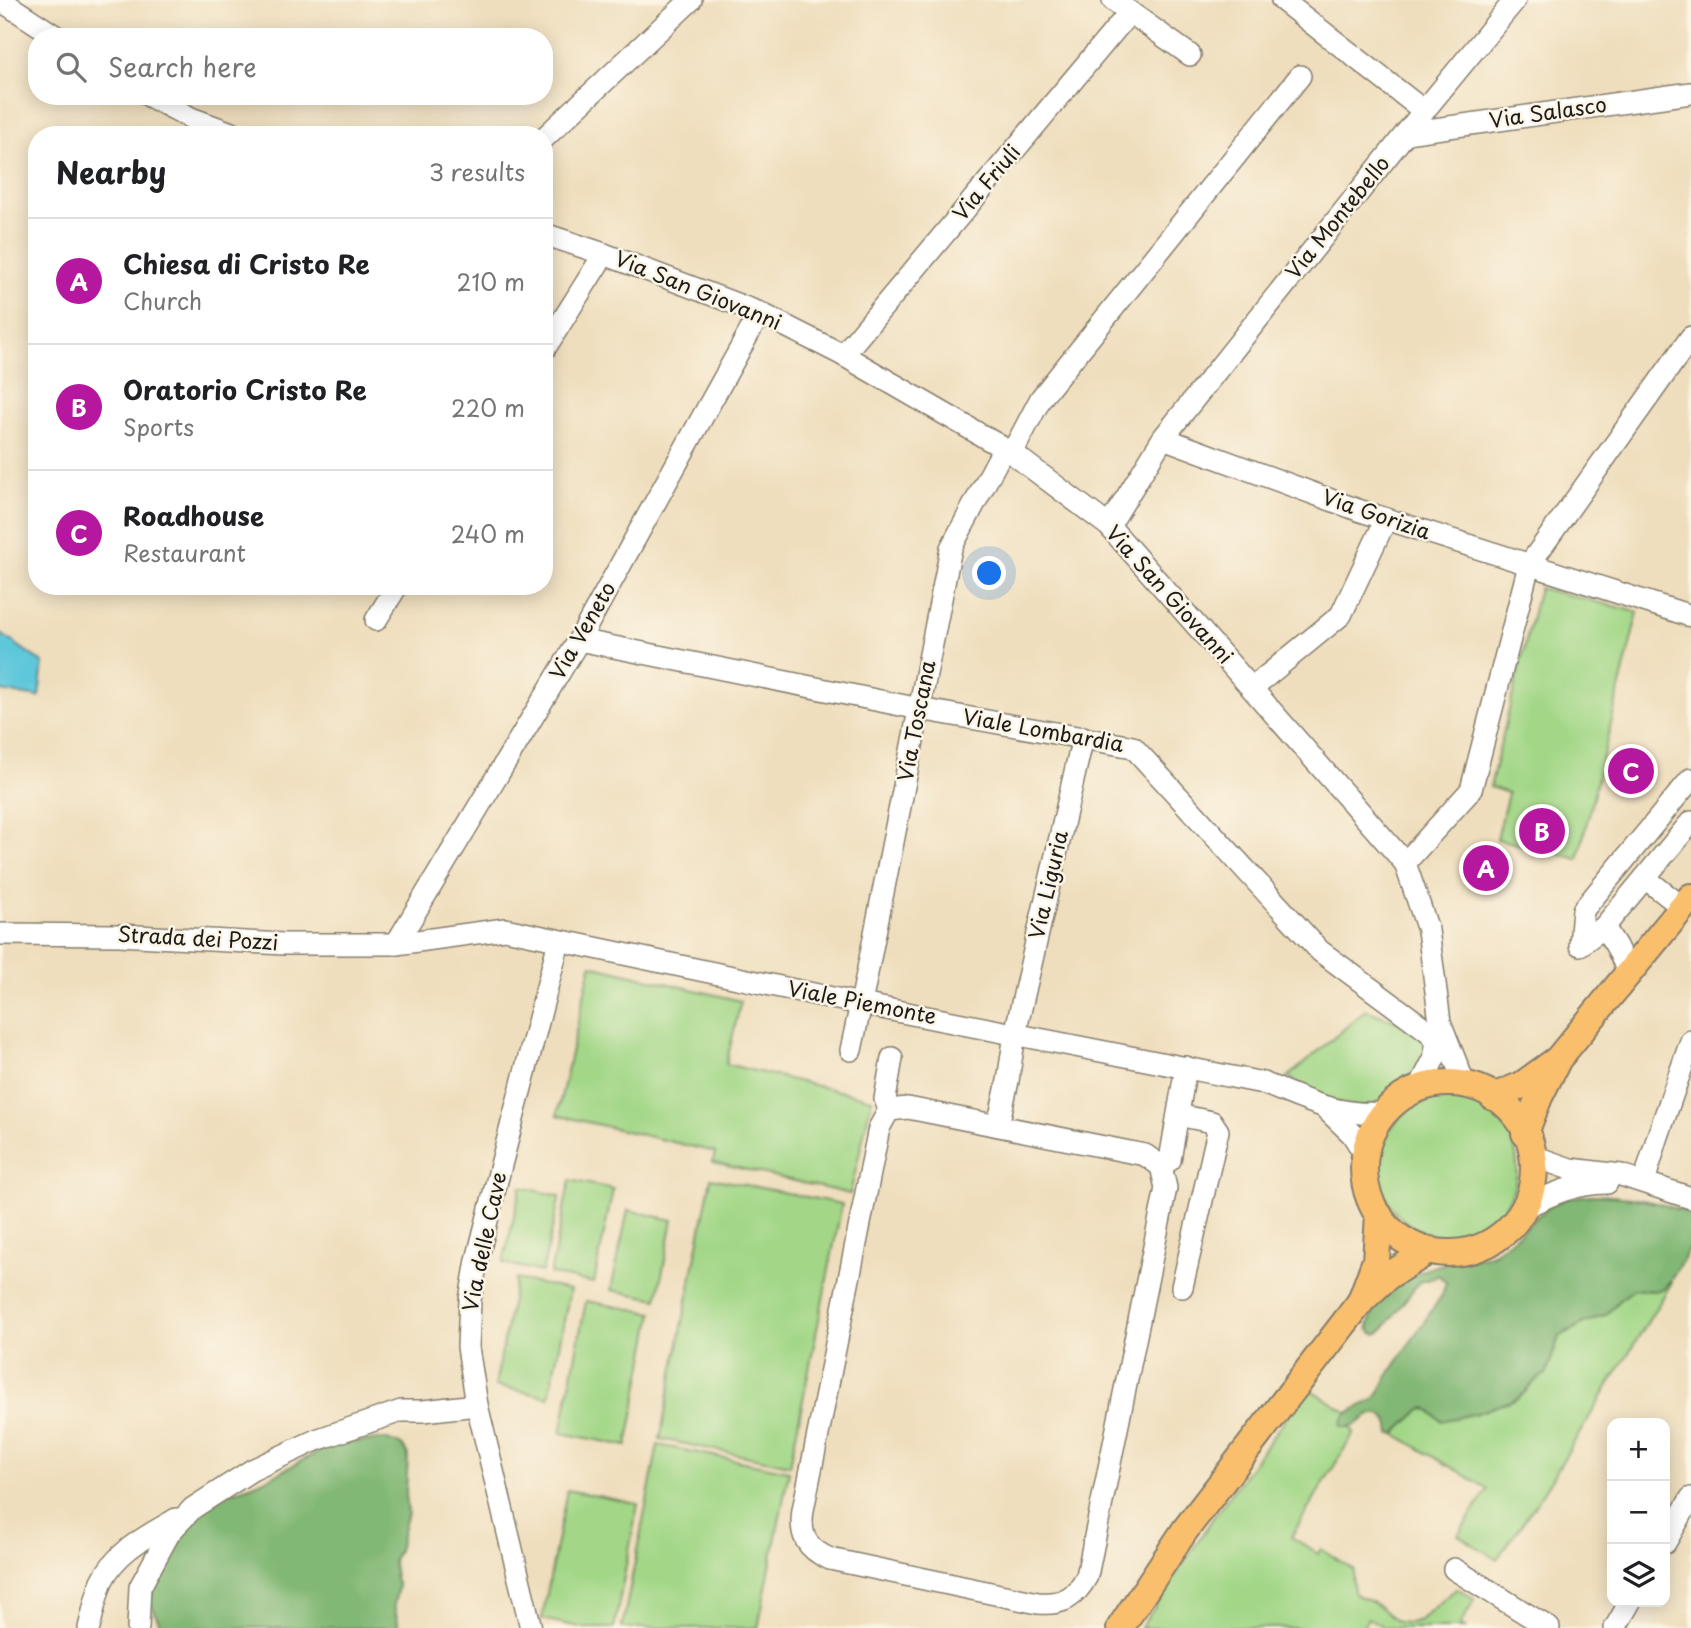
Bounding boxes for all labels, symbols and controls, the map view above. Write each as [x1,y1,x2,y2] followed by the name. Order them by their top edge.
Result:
[28,28,553,105] search box
[108,47,257,86] text: Search here
[52,48,90,86] icon: search
[1487,87,1609,135] street label: Via Salasco
[944,136,1027,227] street label: Via Friuli
[1277,148,1396,285] street label: Via Montebello
[56,149,166,194] text: Nearby
[429,154,525,189] text: 3 results
[610,241,787,337] street label: Via San Giovanni
[123,244,370,283] text: Chiesa di Cristo Re
[70,264,88,299] text: A
[457,264,525,299] text: 210 m
[123,283,202,318] text: Church
[123,370,367,409] text: Oratorio Cristo Re
[71,390,87,425] text: B
[451,390,525,425] text: 220 m
[123,409,194,444] text: Sports
[1318,480,1435,547] street label: Via Gorizia
[123,496,264,535] text: Roadhouse
[70,516,88,551] text: C
[451,516,525,551] text: 240 m
[1099,517,1242,670] street label: Via San Giovanni
[123,535,246,570] text: Restaurant
[972,556,1006,590] your location
[540,575,622,685] street label: Via Veneto
[888,656,943,784] street label: Via Toscana
[960,699,1127,759] street label: Viale Lombardia
[1608,745,1654,797] pin: C
[1519,805,1565,857] pin: B
[1019,827,1075,942] street label: Via Liguria
[1463,842,1509,894] pin: A
[117,917,279,957] street label: Strada dei Pozzi
[785,971,940,1031] street label: Viale Piemonte
[453,1169,513,1314] street label: Via delle Cave
[1607,1418,1670,1607] map controls
[1607,1418,1670,1481] button: +
[1607,1481,1670,1544] button: −
[1607,1544,1670,1607] button: layers

